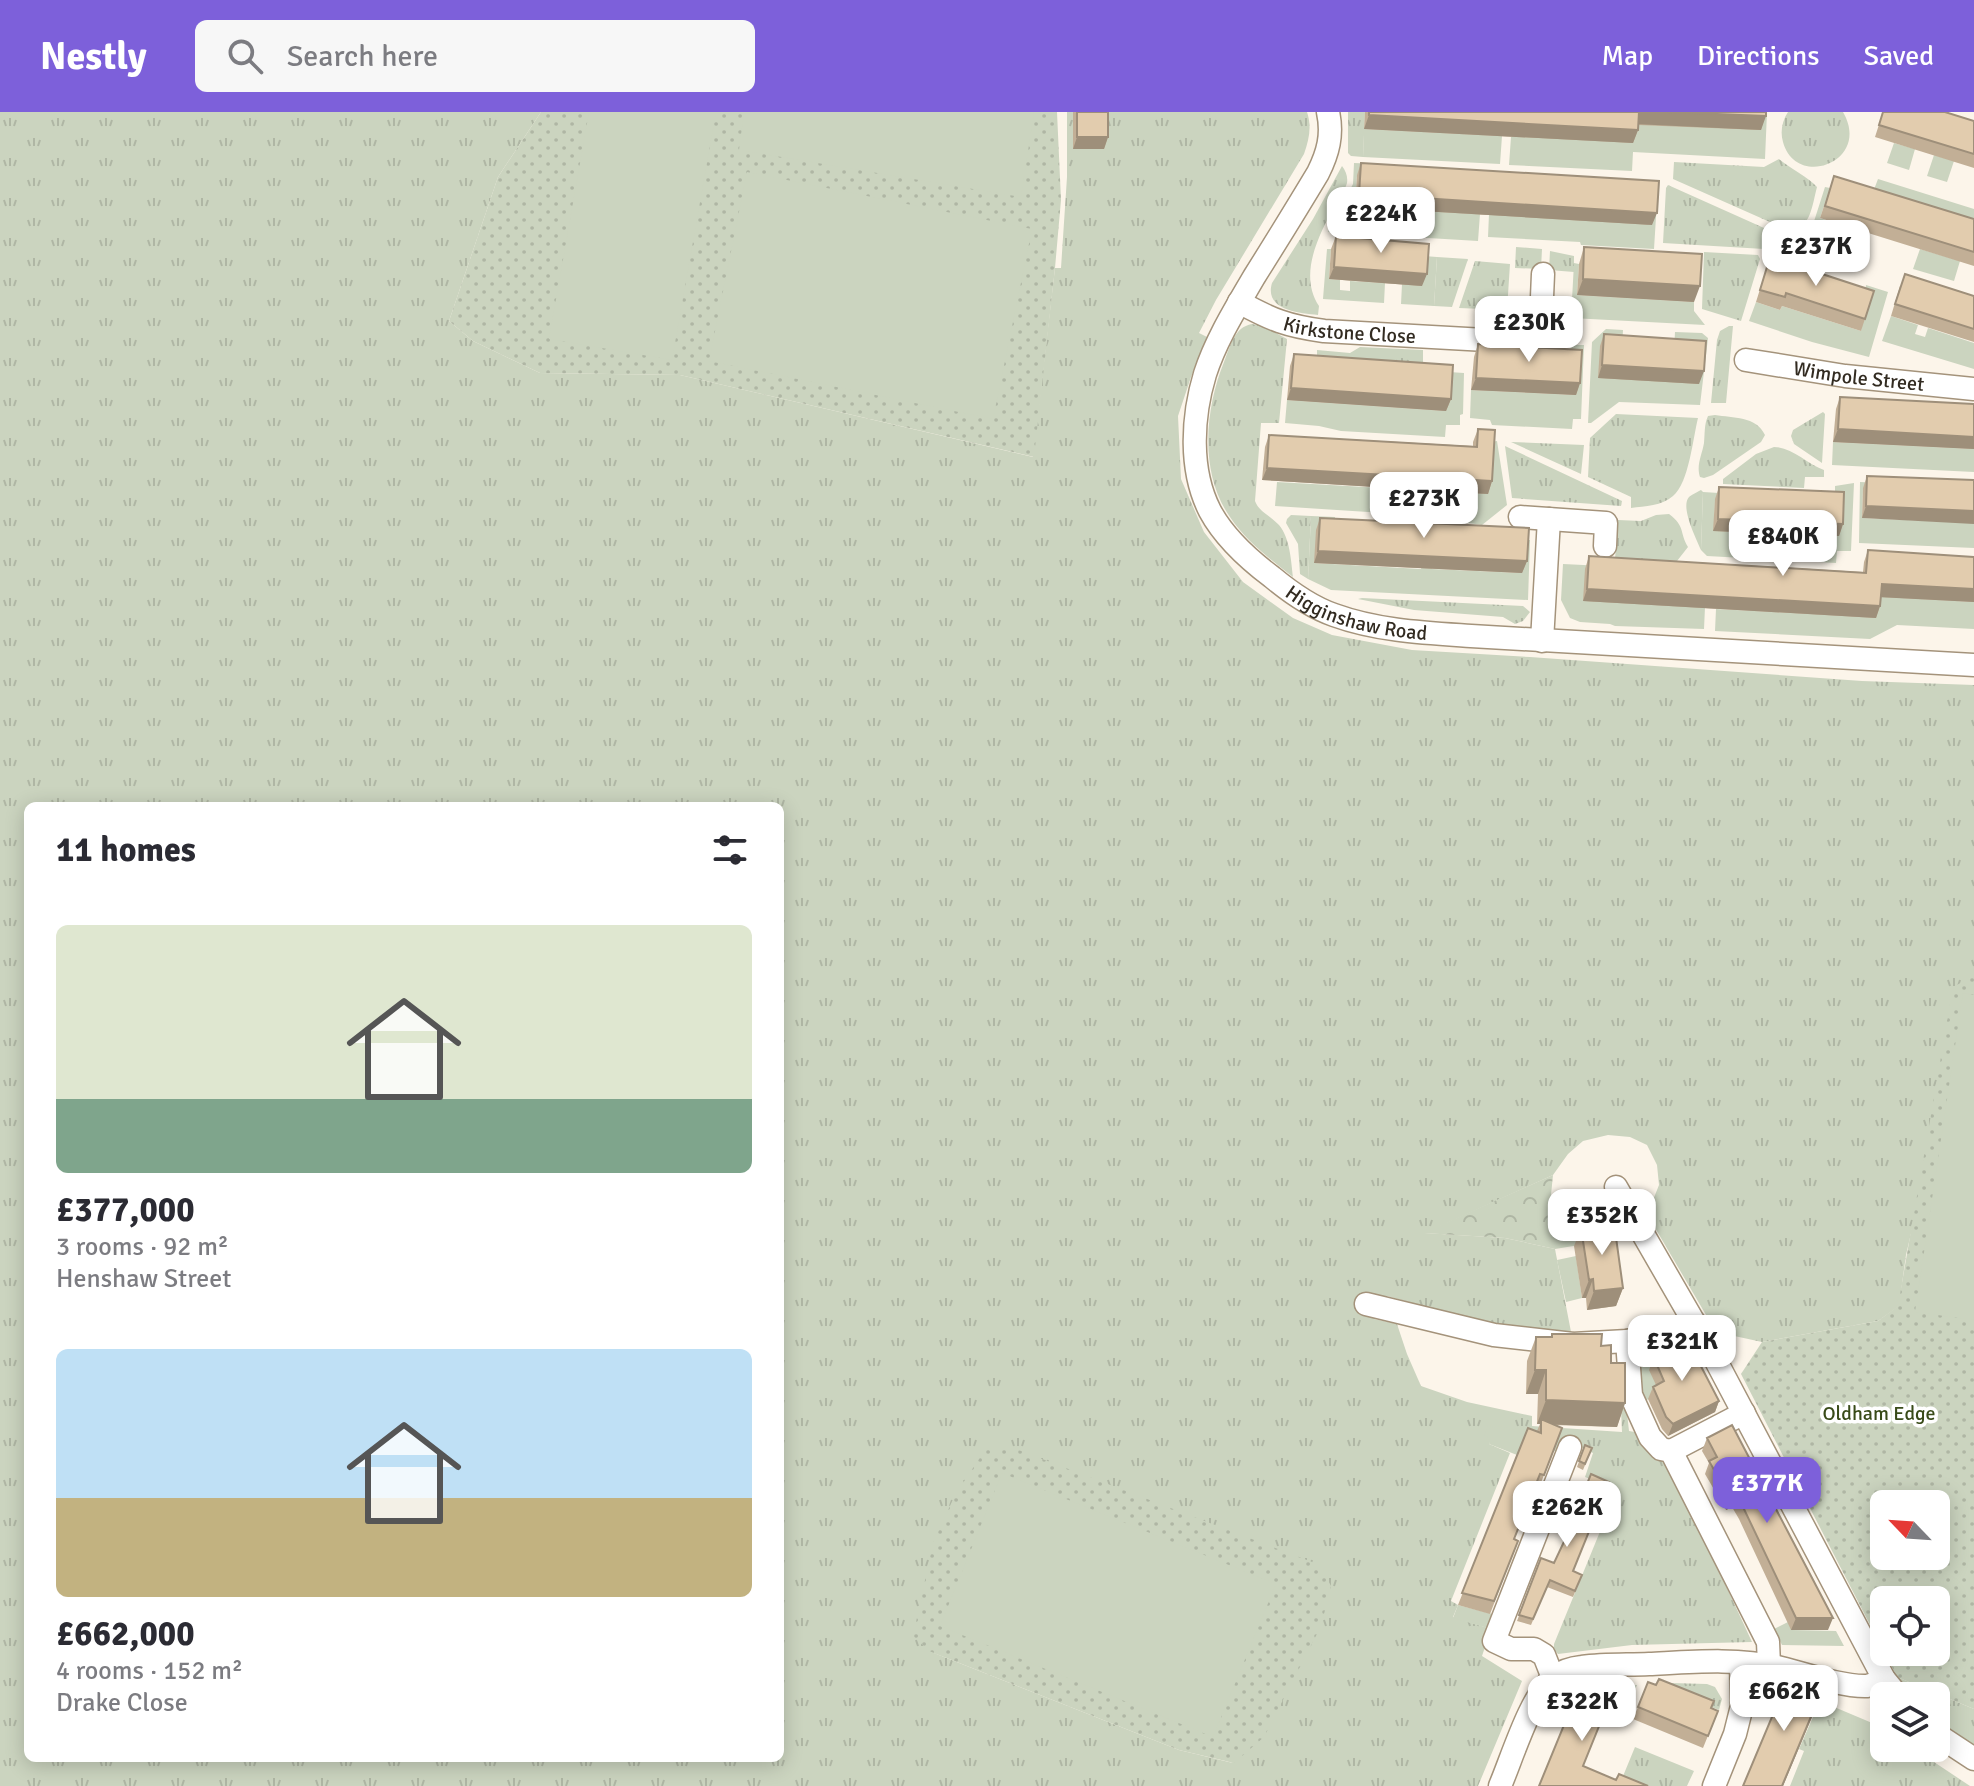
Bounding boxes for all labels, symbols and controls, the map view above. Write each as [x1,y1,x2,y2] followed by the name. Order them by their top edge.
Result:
[195,20,755,92] search box
[40,33,147,80] text: Nestly
[223,34,267,78] icon: search
[287,38,438,75] text: Search here
[1601,39,1653,73] text: Map
[1697,39,1819,73] text: Directions
[1863,39,1934,73] text: Saved
[1325,187,1437,255] pin: £224K
[1345,197,1417,229] text: £224K
[1760,220,1872,288] pin: £237K
[1780,230,1852,262] text: £237K
[1473,296,1585,364] pin: £230K
[1493,306,1565,338] text: £230K
[1280,311,1417,349] street label: Kirkstone Close
[1791,356,1925,397] street label: Wimpole Street
[1368,472,1480,540] pin: £273K
[1388,482,1460,514] text: £273K
[1727,510,1839,578] pin: £840K
[1747,520,1819,552] text: £840K
[1281,580,1428,646] street label: Higginshaw Road
[708,828,752,872] icon: filters
[56,829,196,871] text: 11 homes
[332,977,476,1121] icon: home
[56,1189,195,1231] text: £377,000
[1546,1189,1658,1257] pin: £352K
[1566,1199,1638,1231] text: £352K
[56,1231,229,1263] text: 3 rooms · 92 m²
[56,1263,231,1295] text: Henshaw Street
[1626,1315,1738,1383] pin: £321K
[1646,1325,1718,1357] text: £321K
[332,1401,476,1545] icon: home
[1822,1401,1936,1426] park label: Oldham Edge
[1711,1457,1823,1525] pin: £377K
[1731,1467,1803,1499] text: £377K
[1511,1481,1623,1549] pin: £262K
[1870,1490,1950,1570] north arrow
[1870,1490,1950,1762] map controls
[1531,1491,1603,1523] text: £262K
[1870,1586,1950,1666] button: locate
[56,1613,195,1655] text: £662,000
[56,1655,243,1687] text: 4 rooms · 152 m²
[1728,1665,1840,1733] pin: £662K
[1526,1675,1638,1743] pin: £322K
[1748,1675,1820,1707] text: £662K
[1870,1682,1950,1762] button: layers
[1546,1685,1618,1717] text: £322K
[56,1687,188,1719] text: Drake Close

